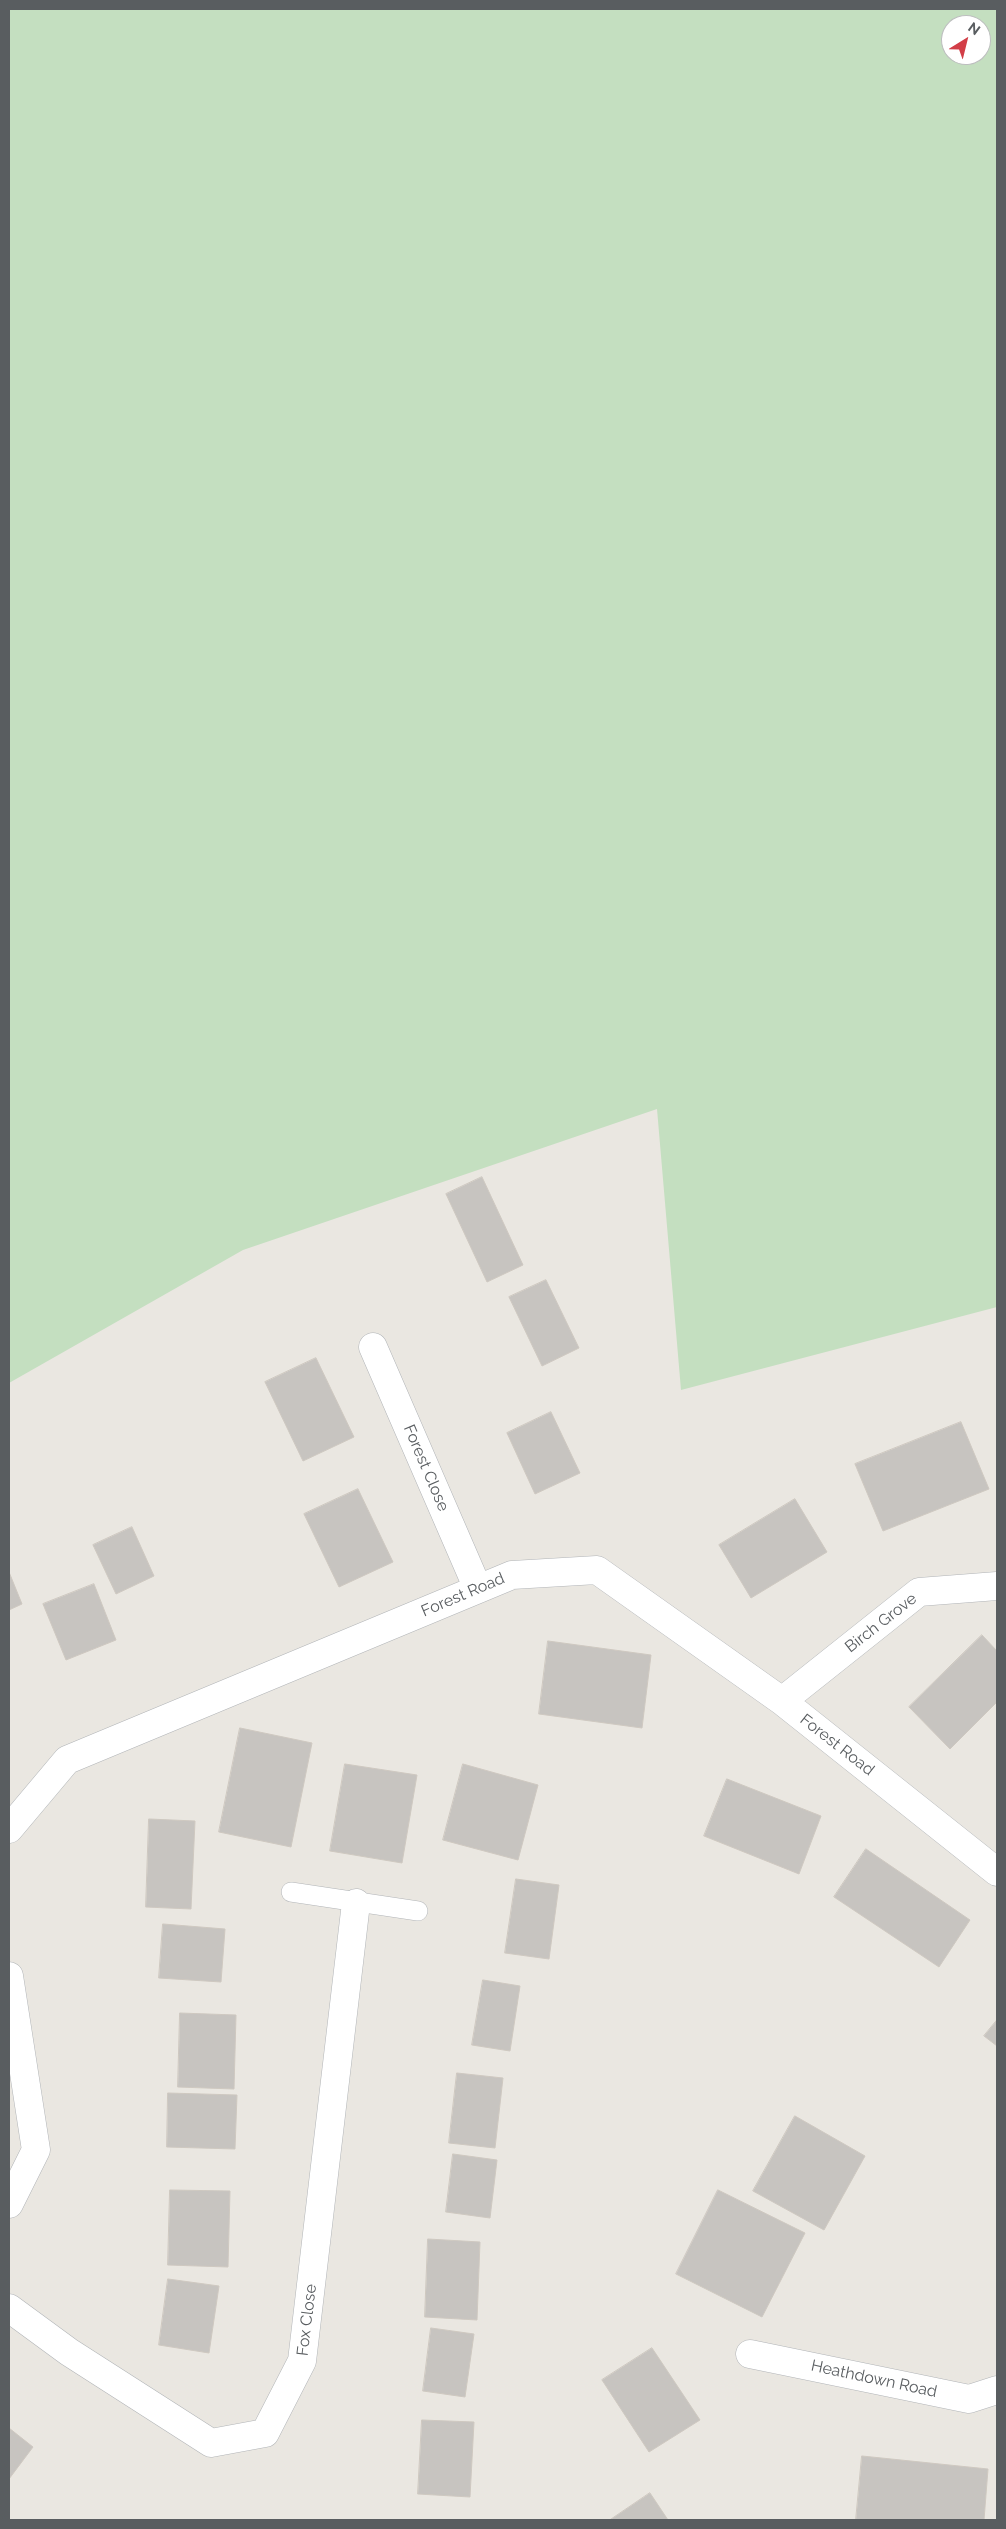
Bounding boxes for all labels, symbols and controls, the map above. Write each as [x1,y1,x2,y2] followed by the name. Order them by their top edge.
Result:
[941,15,991,65] north arrow
[965,19,983,38] text: N
[399,1422,453,1514] street label: Forest Close
[418,1569,508,1621] street label: Forest Road
[841,1589,921,1657] street label: Birch Grove
[796,1710,878,1780] street label: Forest Road
[293,2283,321,2357] street label: Fox Close
[809,2356,939,2402] street label: Heathdown Road

